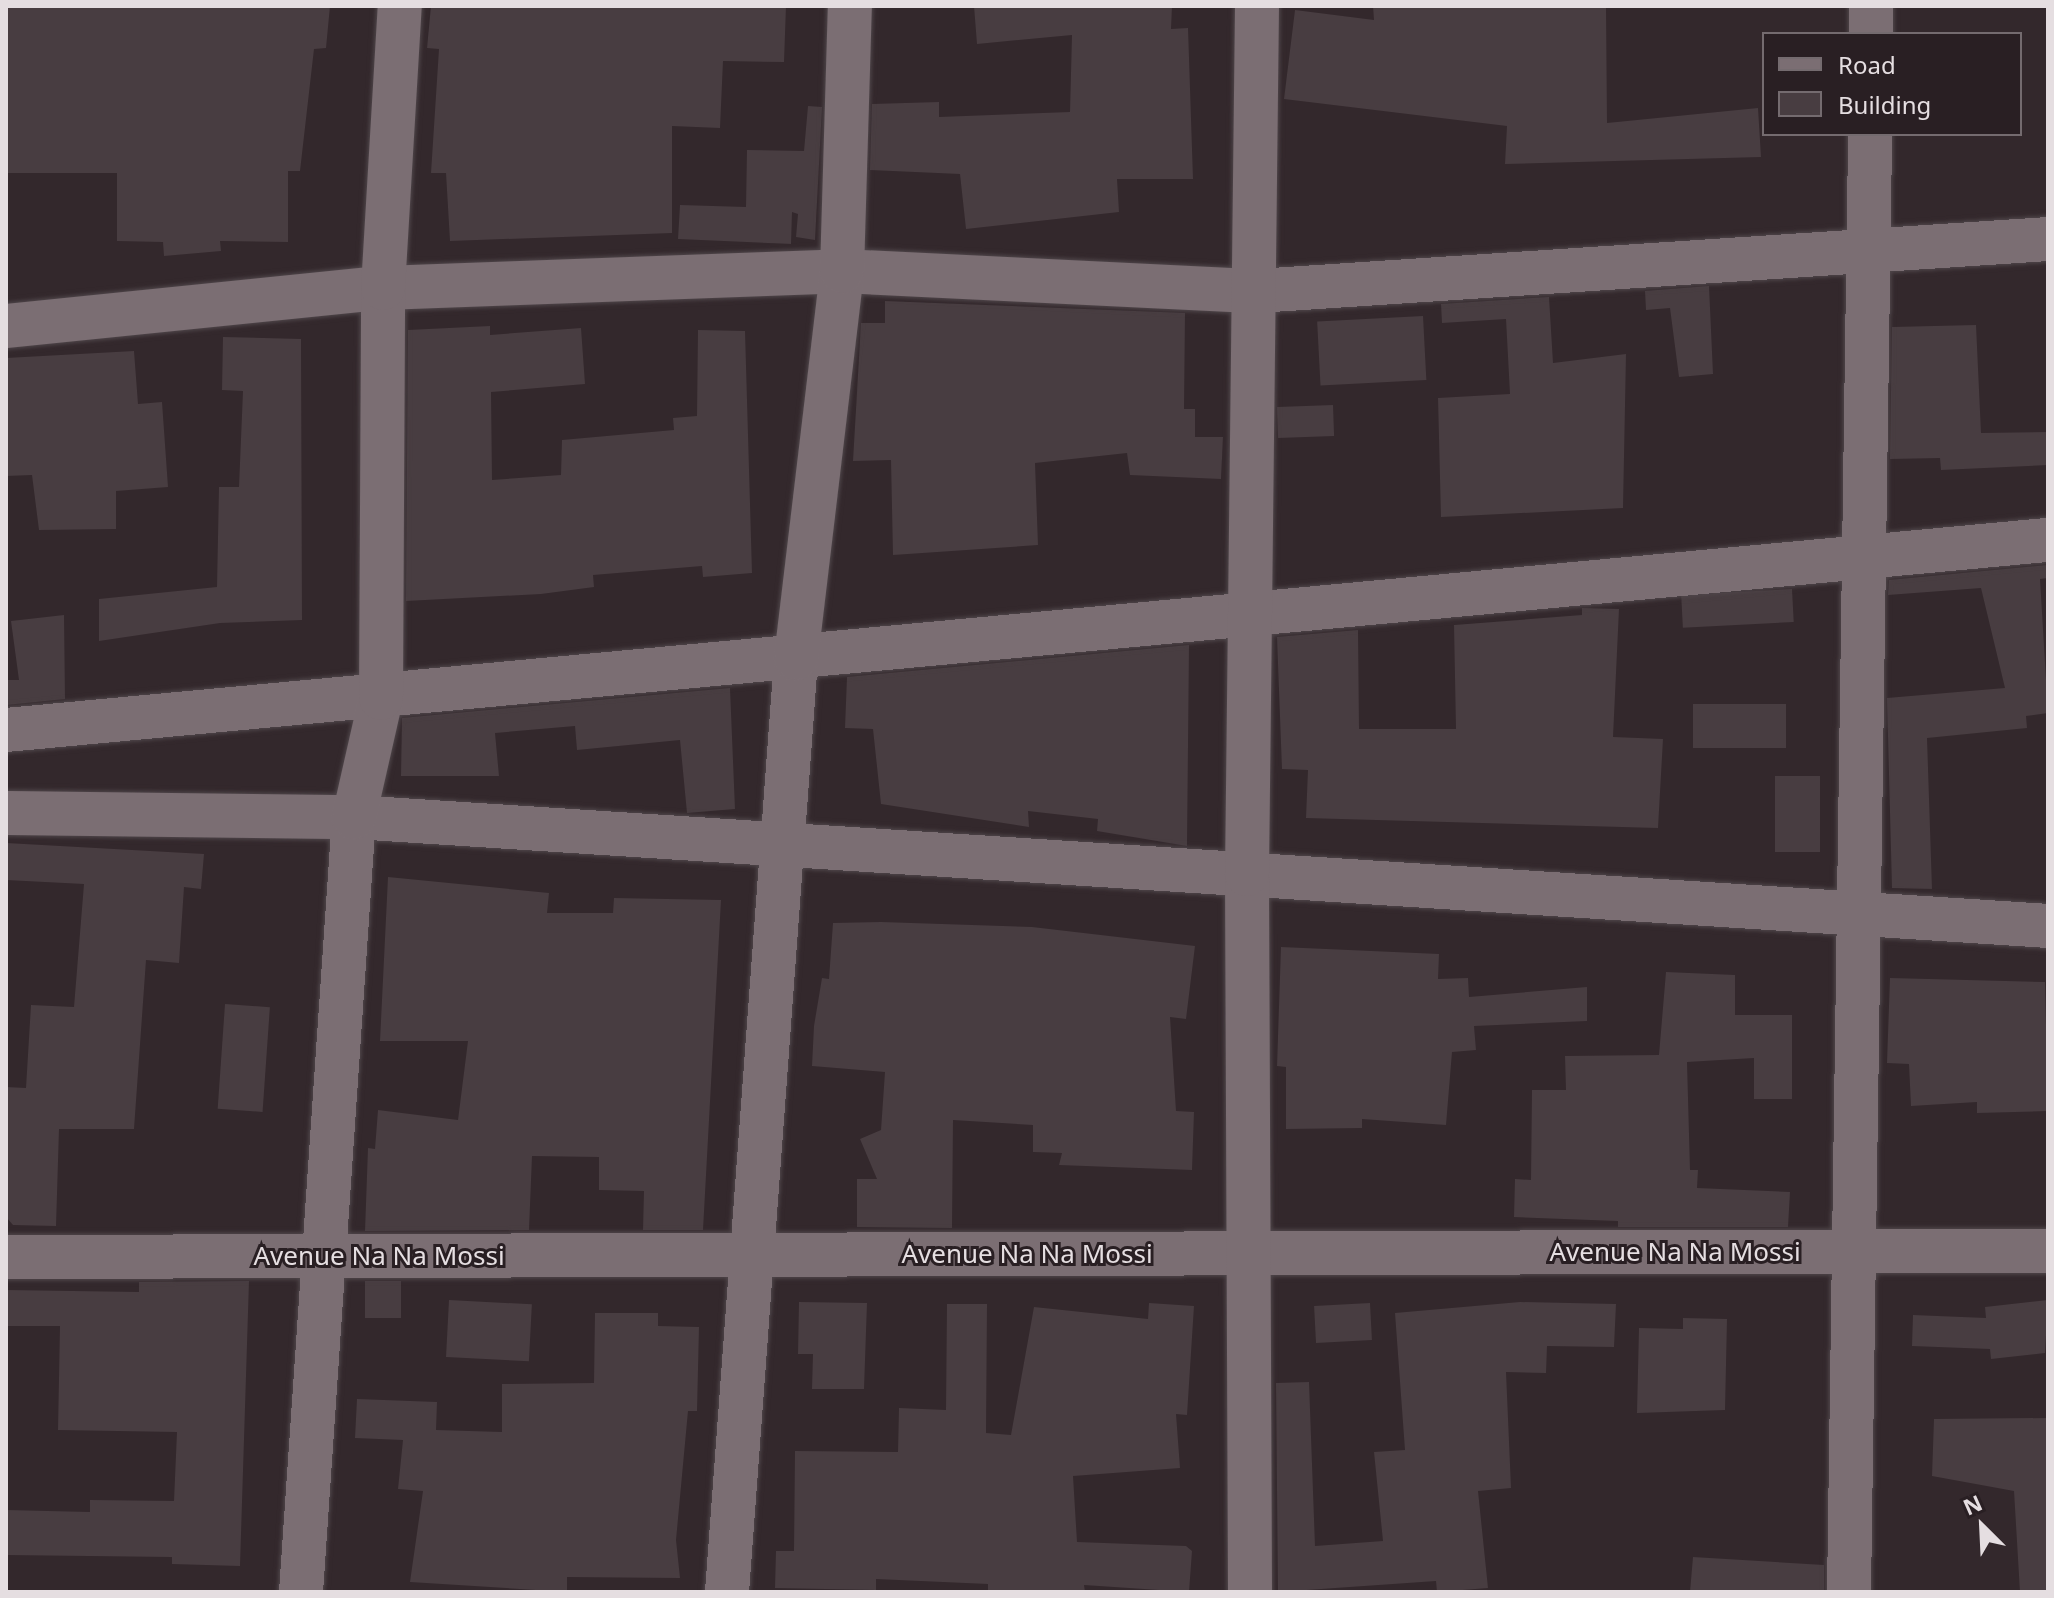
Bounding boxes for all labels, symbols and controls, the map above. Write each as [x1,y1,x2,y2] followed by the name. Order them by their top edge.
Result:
[1762,32,2022,136] legend
[1838,48,1896,81] text: Road
[1838,88,1931,121] text: Building
[1549,1236,1801,1268] street label: Avenue Na Na Mossi
[901,1238,1153,1270] street label: Avenue Na Na Mossi
[253,1240,505,1272] street label: Avenue Na Na Mossi
[1942,1486,2022,1566] north arrow
[1958,1487,1987,1521] text: N

